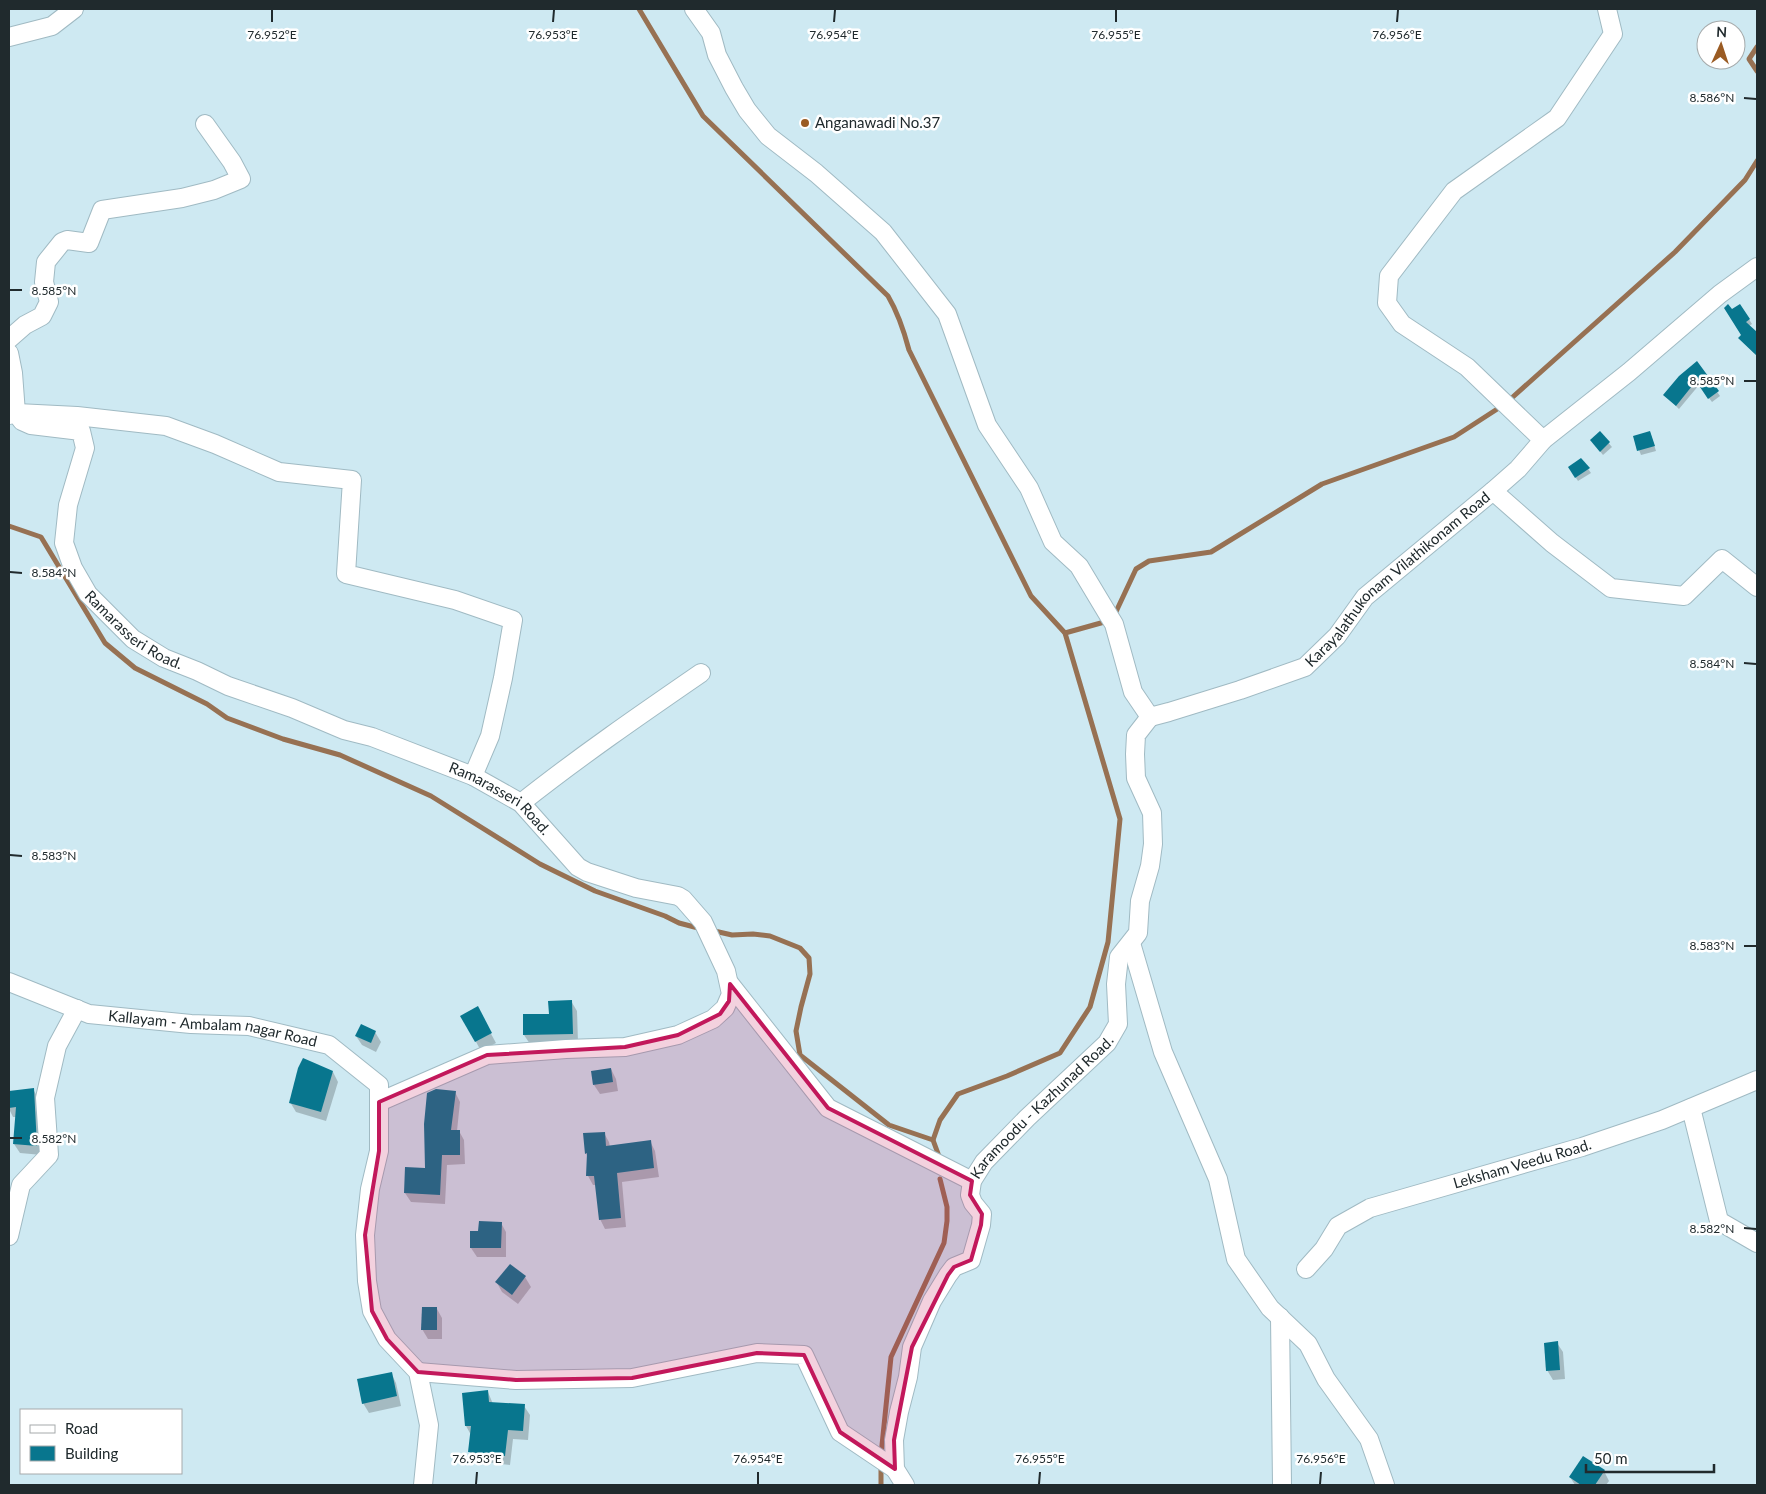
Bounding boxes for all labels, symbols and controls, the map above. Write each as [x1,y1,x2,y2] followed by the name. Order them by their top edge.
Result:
[1696,20,1746,70] north arrow
[1716,23,1728,40] text: N
[247,27,297,42] text: 76.952°E
[528,27,578,42] text: 76.953°E
[809,27,859,42] text: 76.954°E
[1091,27,1141,42] text: 76.955°E
[1372,27,1422,42] text: 76.956°E
[1690,90,1734,105] text: 8.586°N
[815,113,940,131] place label: Anganawadi No.37
[799,117,811,129] marker: Anganawadi No.37
[32,283,76,298] text: 8.585°N
[1690,373,1734,388] text: 8.585°N
[1301,487,1493,670] street label: Karayalathukonam Vilathikonam Road
[32,565,76,580] text: 8.584°N
[82,586,185,672] street label: Ramarasseri Road.
[1690,656,1734,671] text: 8.584°N
[447,758,555,838] street label: Ramarasseri Road.
[32,848,76,863] text: 8.583°N
[1690,938,1734,953] text: 8.583°N
[108,1006,319,1050] street label: Kallayam - Ambalam nagar Road
[966,1033,1117,1182] street label: Karamoodu - Kazhunad Road.
[32,1131,76,1146] text: 8.582°N
[1451,1135,1593,1192] street label: Leksham Veedu Road.
[1690,1221,1734,1236] text: 8.582°N
[20,1409,182,1474] legend
[65,1419,98,1437] text: Road
[1586,1442,1714,1474] scale bar
[65,1444,118,1462] text: Building
[1594,1449,1628,1467] text: 50 m
[452,1451,502,1466] text: 76.953°E
[733,1451,783,1466] text: 76.954°E
[1015,1451,1065,1466] text: 76.955°E
[1296,1451,1346,1466] text: 76.956°E

